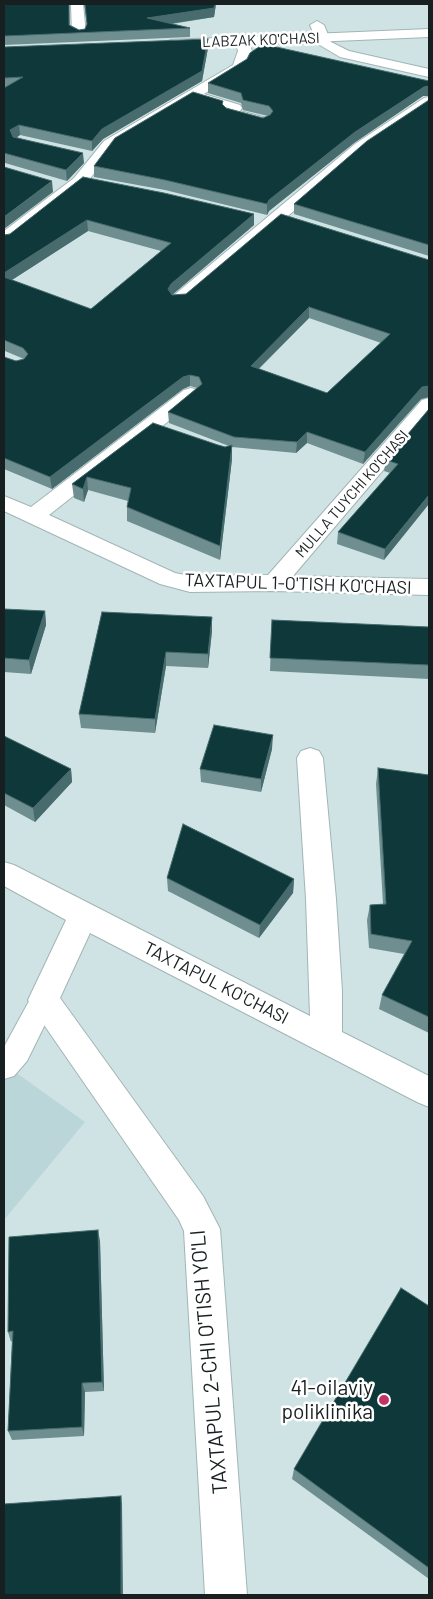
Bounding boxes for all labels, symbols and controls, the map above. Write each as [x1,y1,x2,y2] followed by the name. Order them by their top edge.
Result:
[202,29,320,51] street label: LABZAK KO'CHASI
[292,427,412,561] street label: MULLA TUYCHI KO'CHASI
[184,569,412,599] street label: TAXTAPUL 1-O'TISH KO'CHASI
[140,937,292,1029] street label: TAXTAPUL KO'CHASI
[185,1229,233,1495] street label: TAXTAPUL 2-CHI O'TISH YO'LI
[281,1375,373,1425] place label: 41-oilaviy poliklinika
[377,1393,391,1407] marker: 41-oilaviy poliklinika

